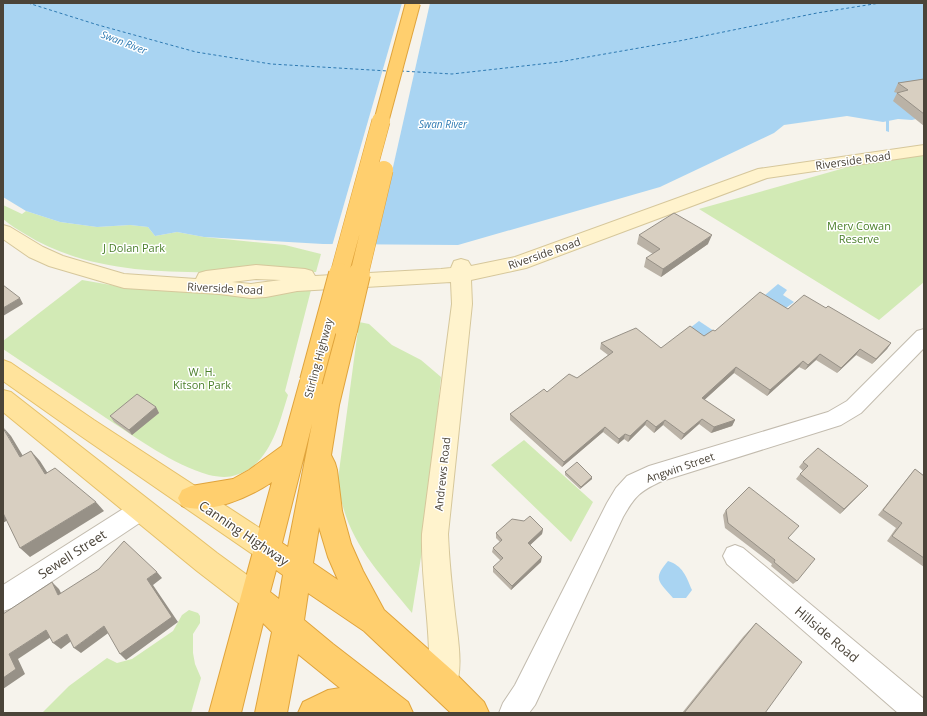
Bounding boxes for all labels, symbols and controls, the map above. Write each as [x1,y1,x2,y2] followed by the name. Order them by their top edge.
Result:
[99,27,150,58] water label: Swan River
[419,117,468,131] water label: Swan River
[814,147,892,173] street label: Riverside Road
[827,218,891,246] park label: Merv Cowan Reserve
[506,234,582,272] street label: Riverside Road
[102,240,165,255] park label: J Dolan Park
[187,279,263,297] street label: Riverside Road
[300,316,336,400] street label: Stirling Highway
[173,364,231,392] park label: W. H. Kitson Park
[431,436,453,512] street label: Andrews Road
[644,448,716,486] street label: Angwin Street
[196,496,293,570] street label: Canning Highway
[34,525,110,583] street label: Sewell Street
[791,602,863,666] street label: Hillside Road

